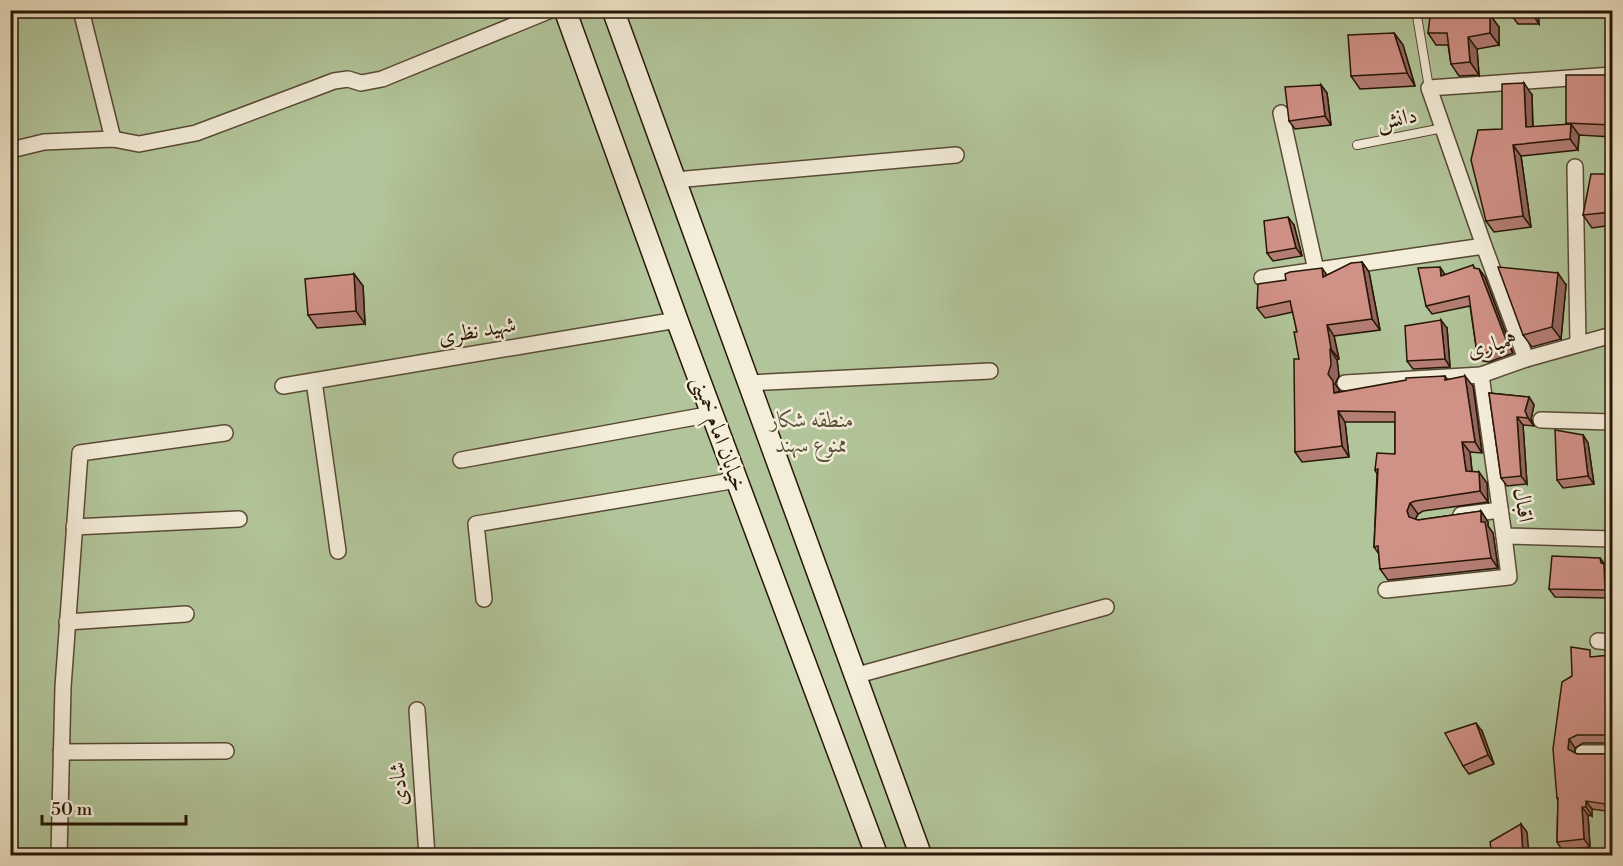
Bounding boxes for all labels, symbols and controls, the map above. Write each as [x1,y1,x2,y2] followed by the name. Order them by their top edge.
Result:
[1374,102,1420,137] street label: دانش
[436,311,518,351] street label: شهید نظری
[1464,325,1520,365] street label: همیاری
[681,372,752,497] street label: خیابان امام خمینی
[768,407,854,463] park label: منطقه شکار ممنوع سهند
[1507,486,1539,524] street label: اقبال
[384,761,414,807] street label: شادی
[42,788,186,826] scale bar
[51,798,93,821] text: 50 m

